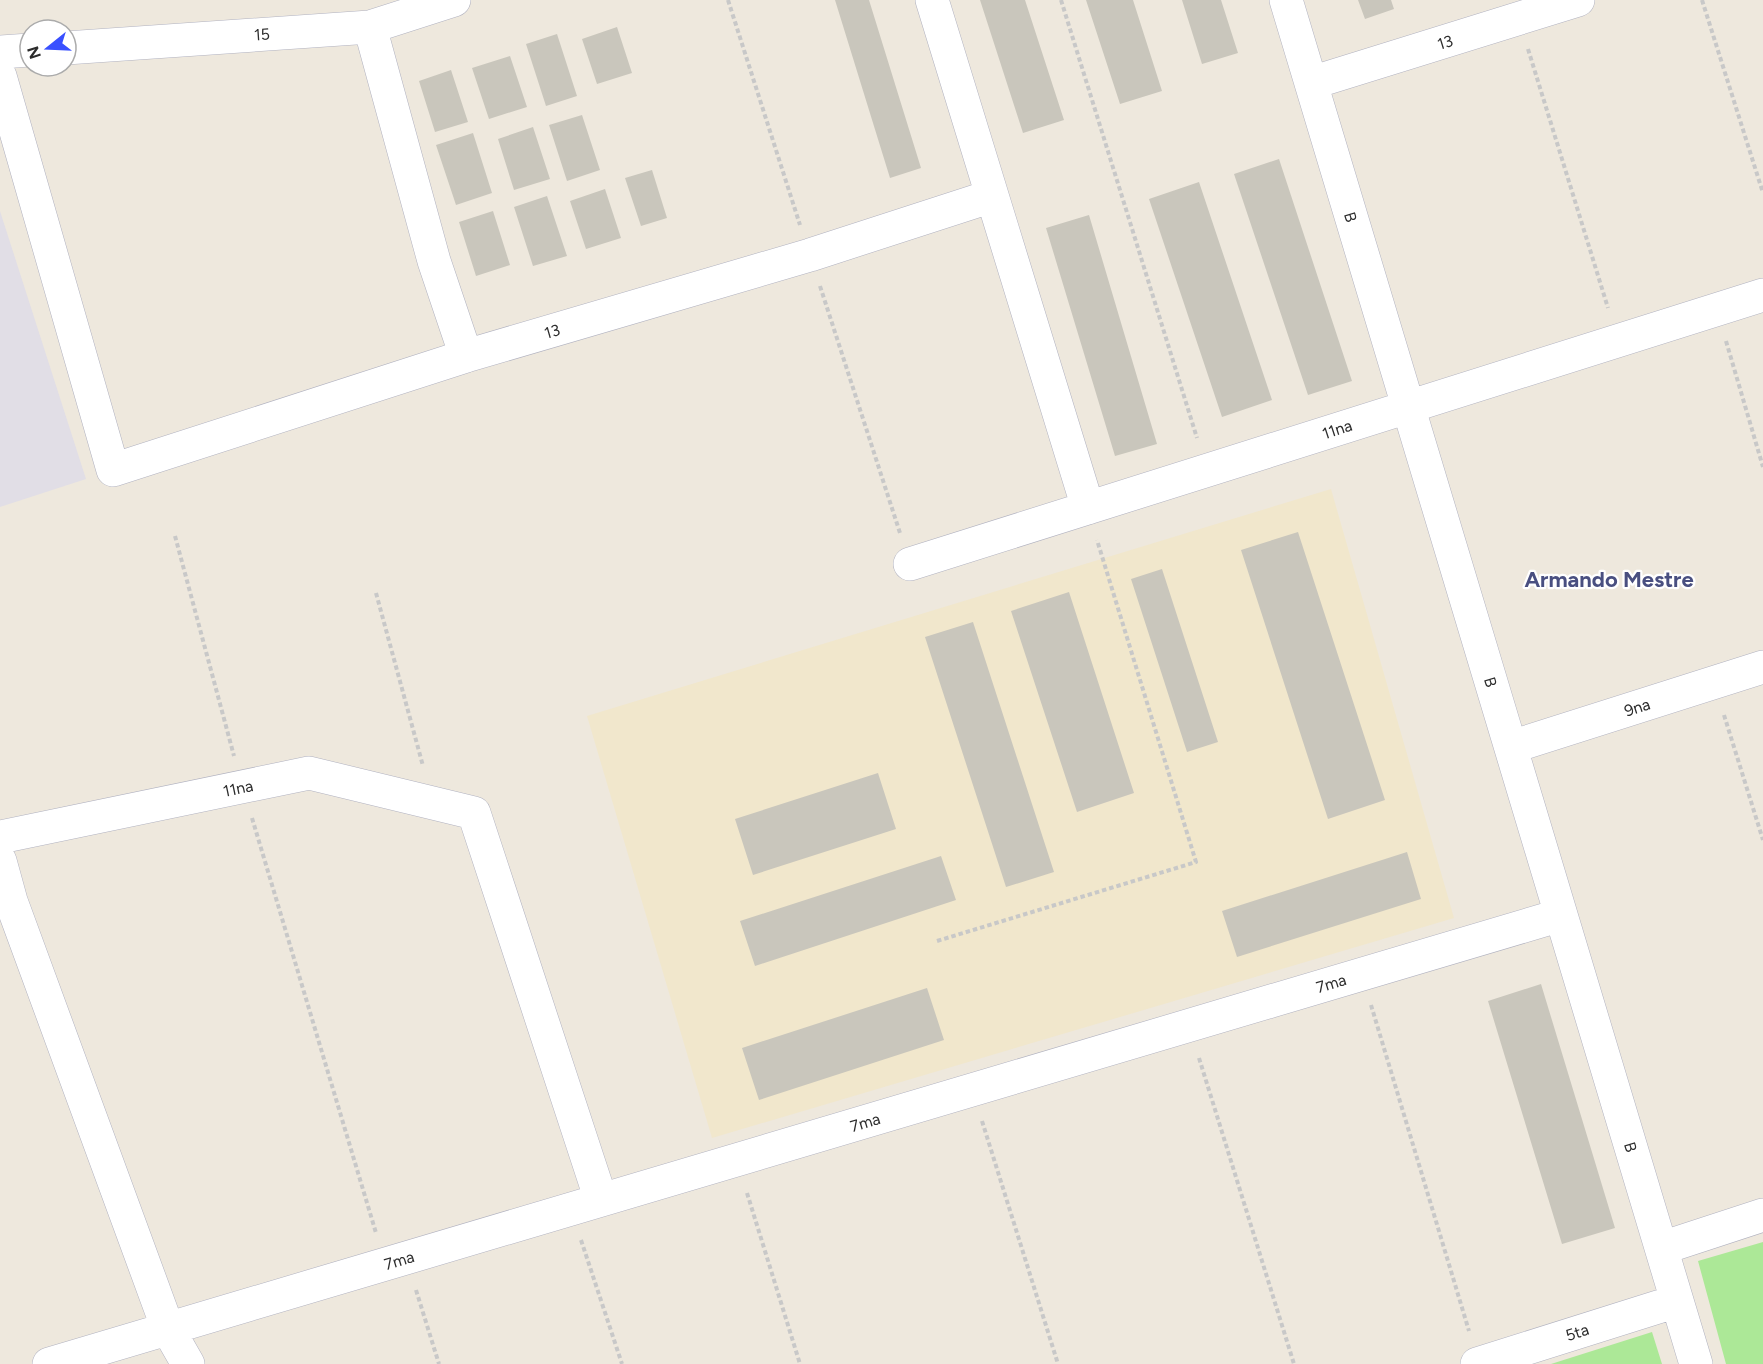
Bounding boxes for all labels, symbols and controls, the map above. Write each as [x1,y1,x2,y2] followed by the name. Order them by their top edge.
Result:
[18,18,78,78] north arrow
[253,24,271,45] street label: 15
[1435,31,1455,54] street label: 13
[23,44,45,61] text: N
[1340,210,1361,225] street label: B
[542,320,562,343] street label: 13
[1320,416,1355,443] street label: 11na
[1524,566,1694,593] district label: Armando Mestre
[1480,675,1501,690] street label: B
[1622,694,1653,721] street label: 9na
[221,776,255,801] street label: 11na
[1314,970,1348,997] street label: 7ma
[848,1109,882,1136] street label: 7ma
[1620,1140,1641,1155] street label: B
[382,1247,416,1274] street label: 7ma
[1563,1320,1591,1345] street label: 5ta

